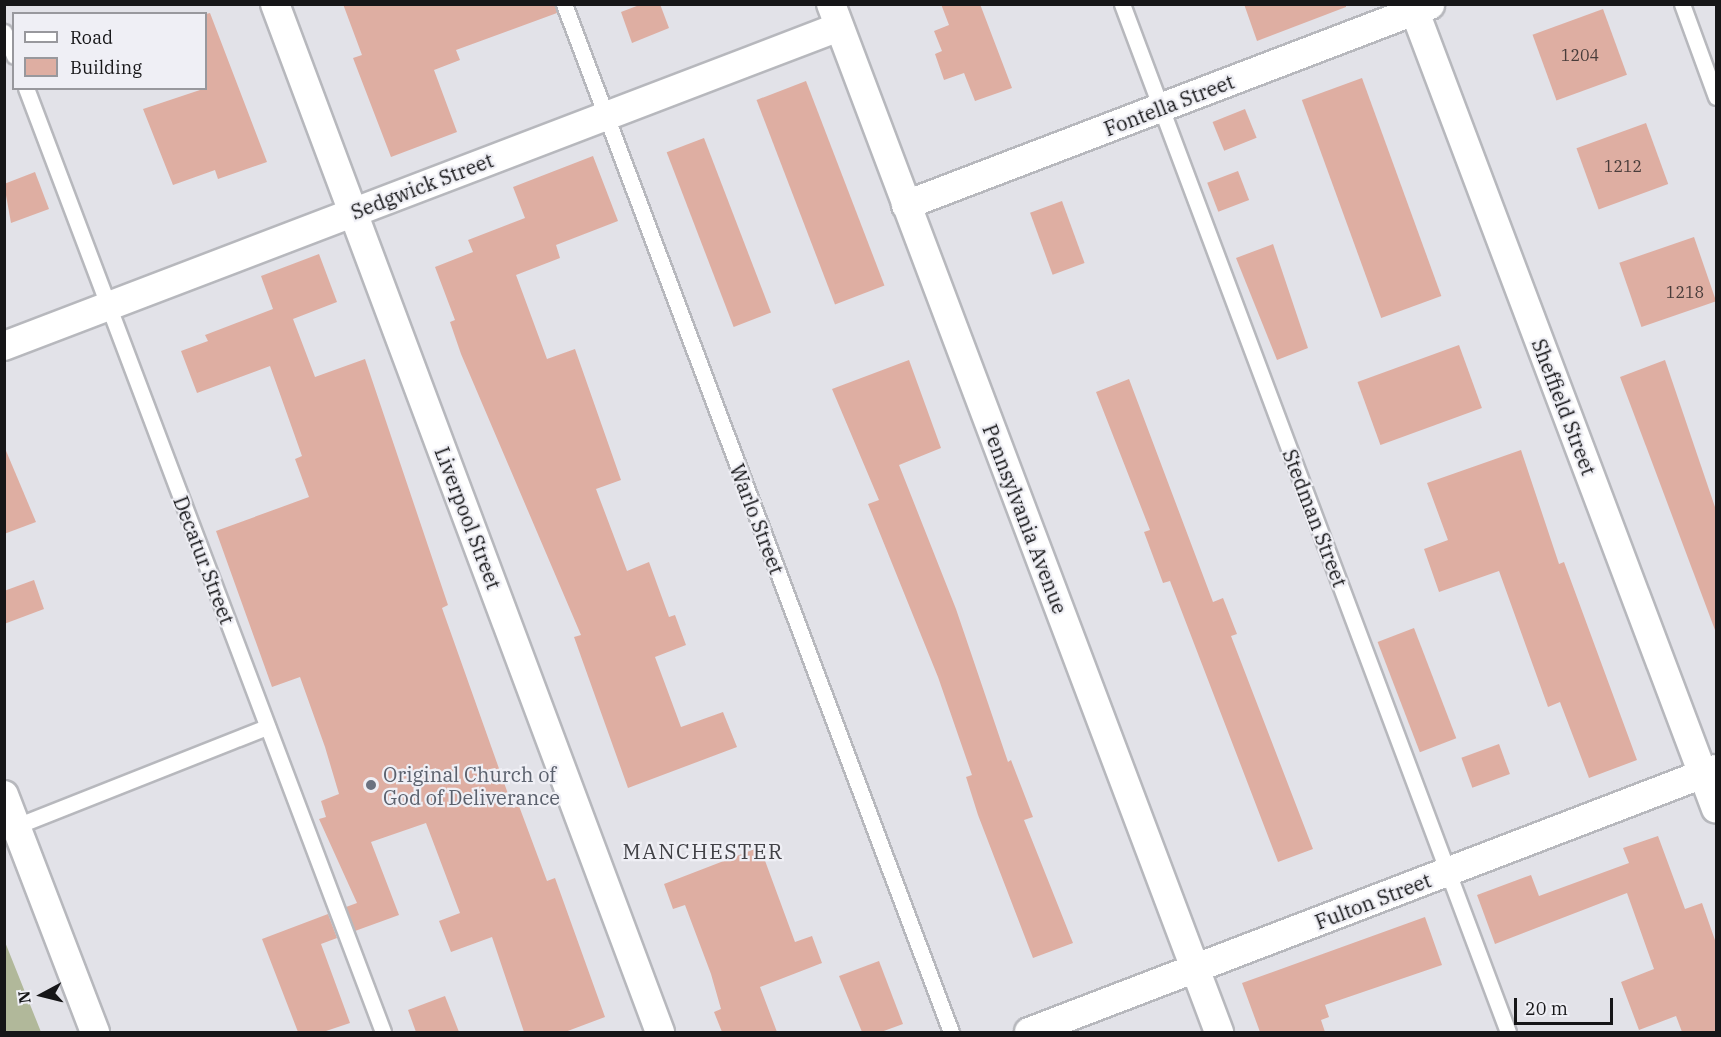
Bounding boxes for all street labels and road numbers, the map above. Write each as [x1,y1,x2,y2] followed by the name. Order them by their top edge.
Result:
[1101,69,1237,141] street label: Fontella Street
[347,148,497,224] street label: Sedgwick Street
[1527,335,1601,479] street label: Sheffield Street
[978,421,1072,617] street label: Pennsylvania Avenue
[430,444,506,592] street label: Liverpool Street
[1278,446,1352,590] street label: Stedman Street
[725,461,789,577] street label: Warlo Street
[169,493,239,627] street label: Decatur Street
[1312,868,1434,934] street label: Fulton Street

